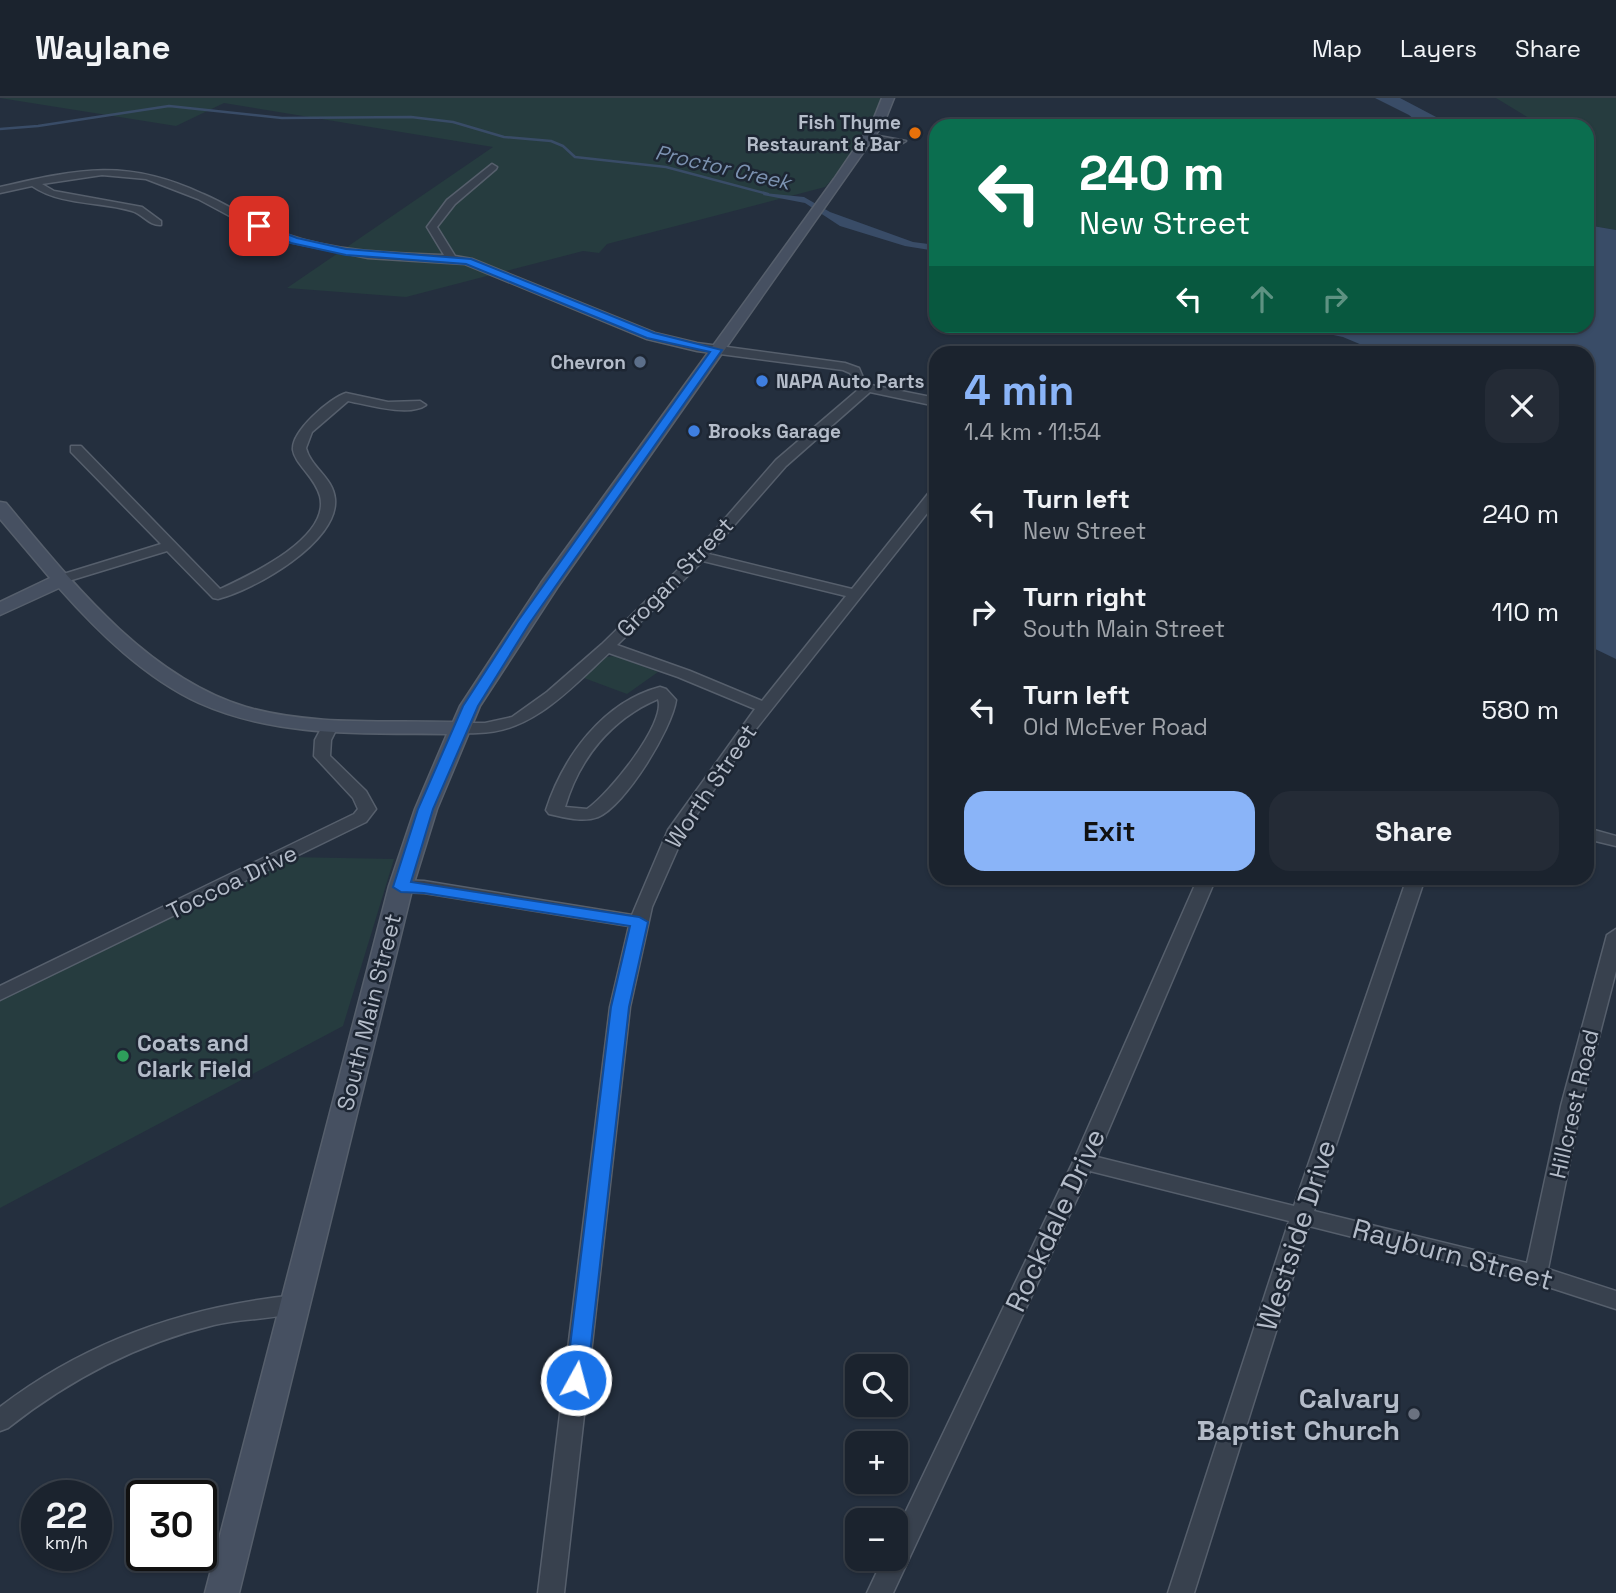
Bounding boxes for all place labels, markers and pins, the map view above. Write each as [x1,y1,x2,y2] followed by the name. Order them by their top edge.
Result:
[747,110,901,157] place label: Fish Thyme Restaurant & Bar
[907,125,923,141] marker: Fish Thyme Restaurant & Bar
[229,196,289,256] pin
[550,350,626,375] place label: Chevron
[632,354,648,370] marker: Chevron
[776,369,925,394] place label: NAPA Auto Parts
[754,373,770,389] marker: NAPA Auto Parts
[708,419,841,444] place label: Brooks Garage
[686,423,702,439] marker: Brooks Garage
[137,1028,252,1084] place label: Coats and Clark Field
[115,1048,131,1064] marker: Coats and Clark Field
[1197,1380,1400,1448] place label: Calvary Baptist Church
[1406,1406,1422,1422] marker: Calvary Baptist Church

